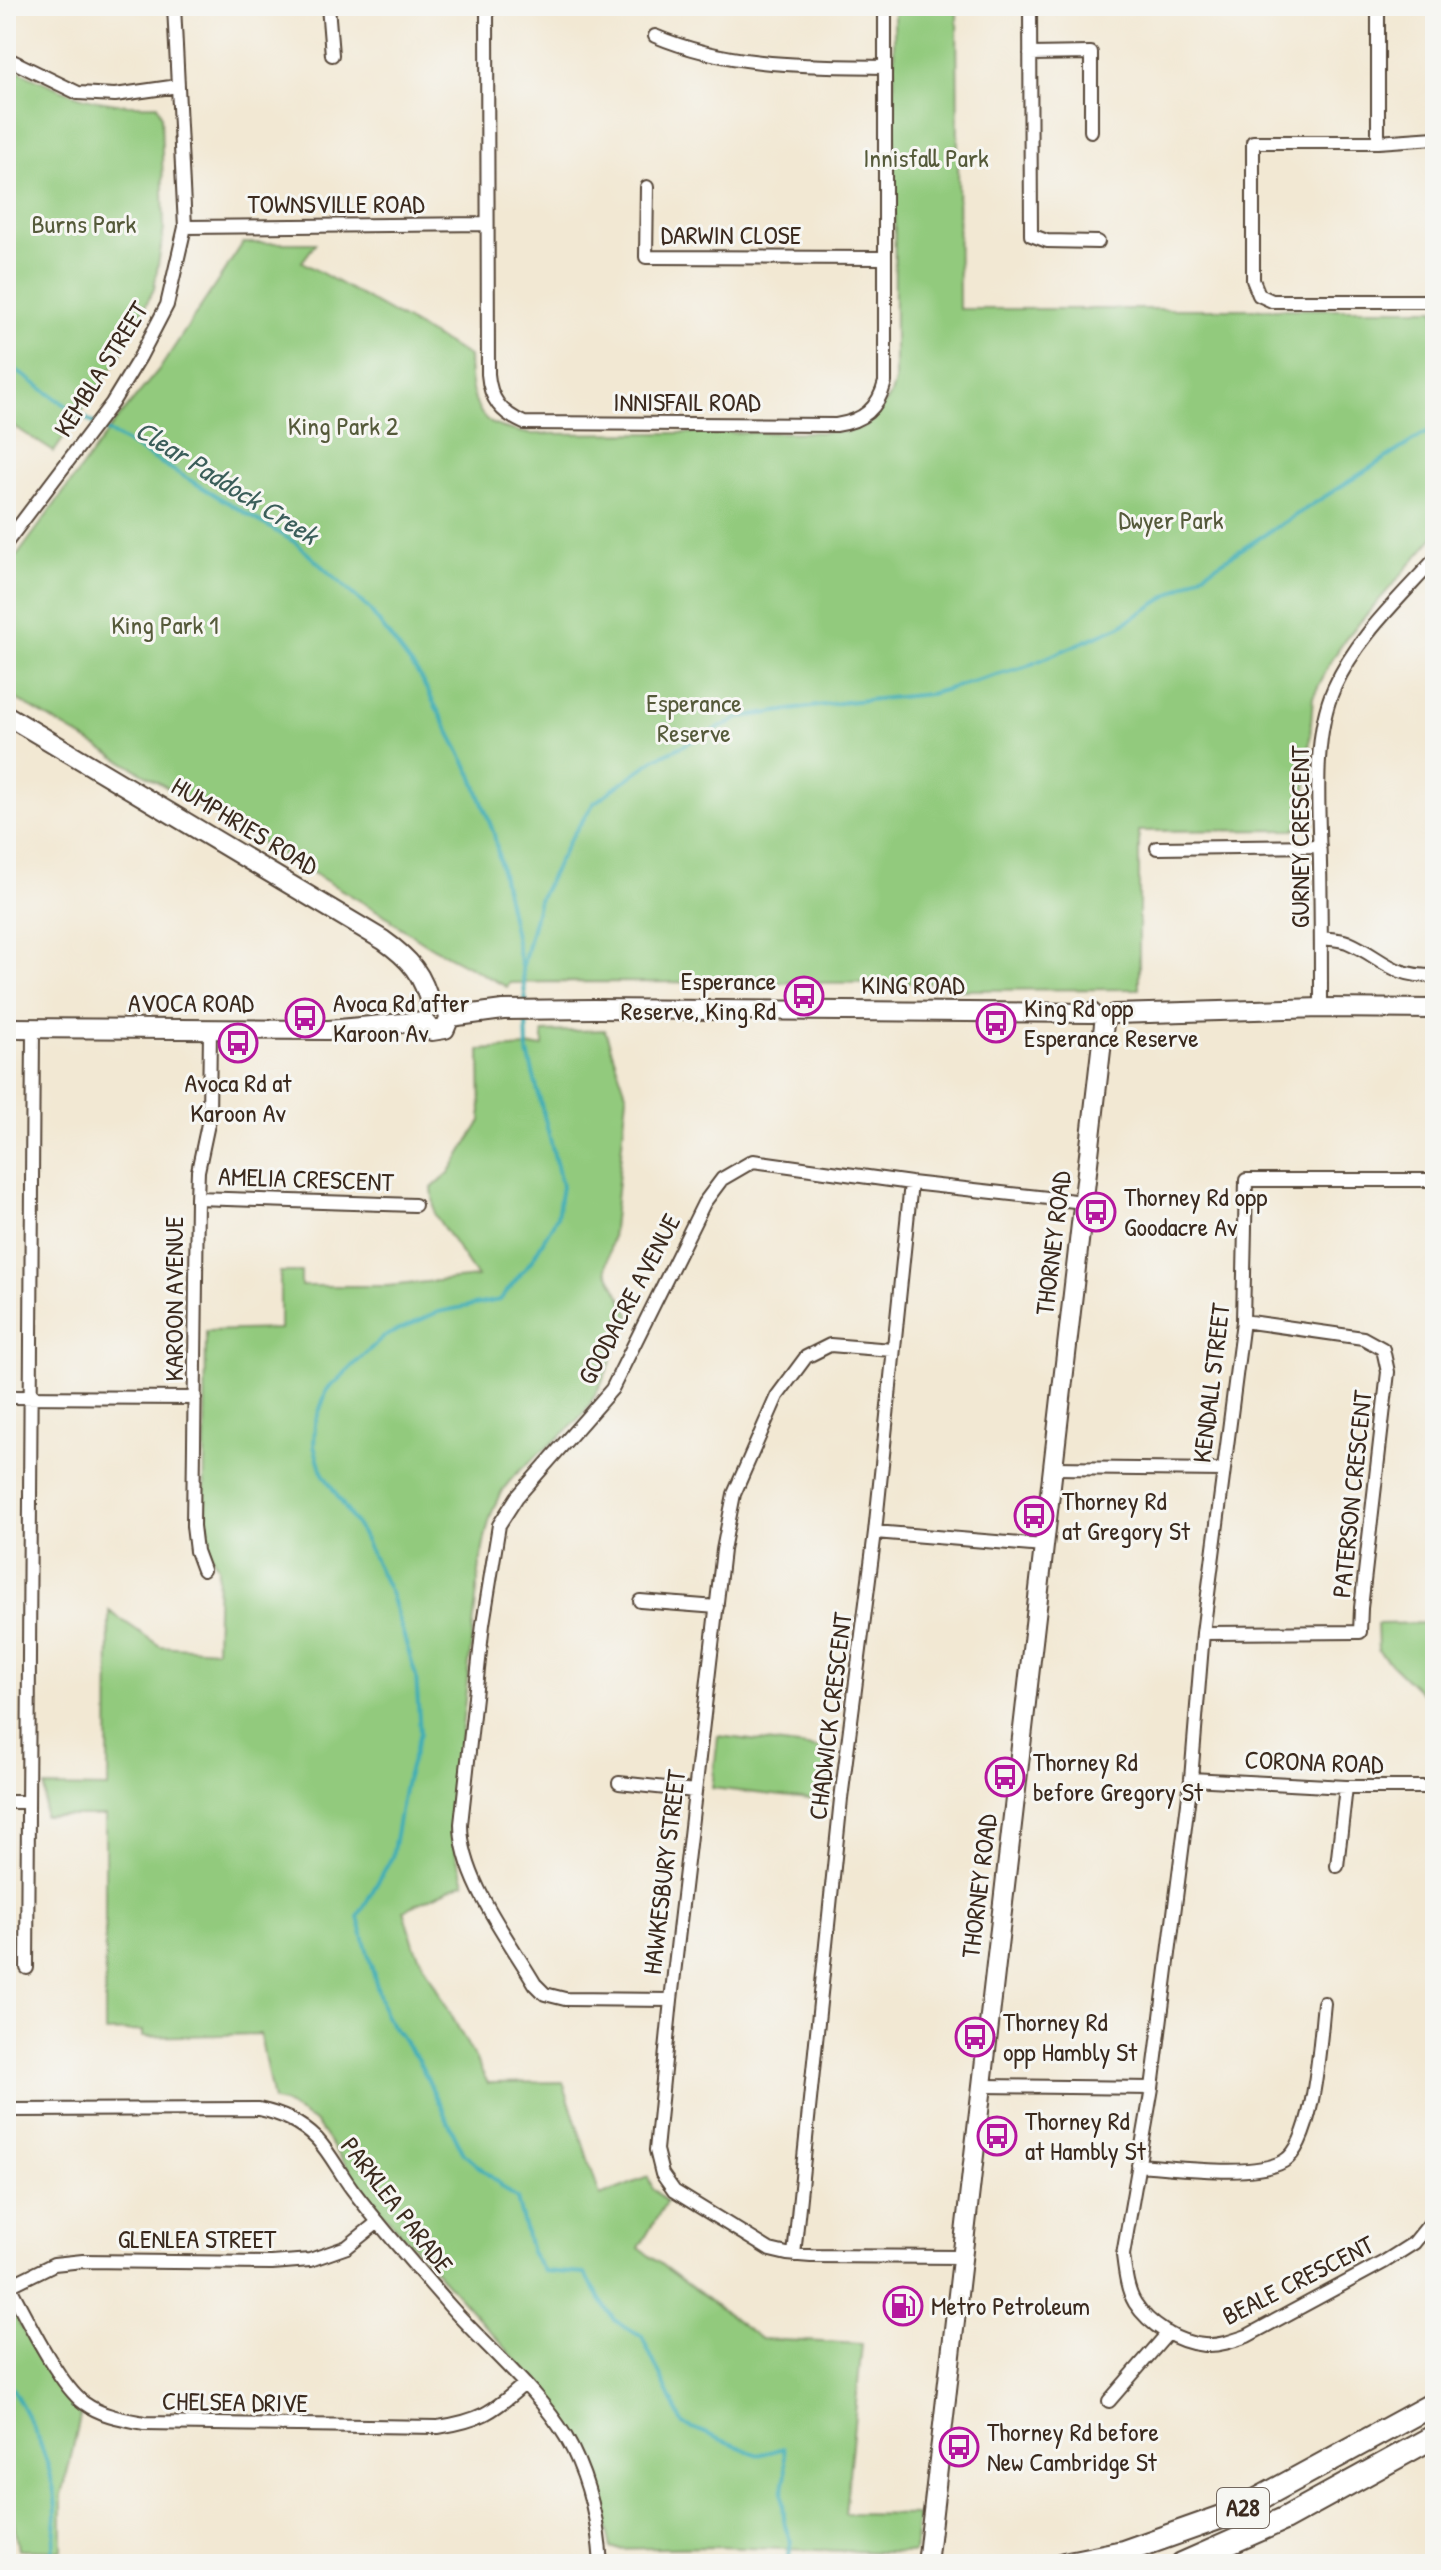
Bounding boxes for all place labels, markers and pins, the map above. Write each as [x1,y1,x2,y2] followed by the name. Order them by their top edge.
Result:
[621,963,776,1028] place label: Esperance Reserve, King Rd
[783,975,825,1017] bus stop icon: Esperance Reserve, King Rd
[333,985,470,1050] place label: Avoca Rd after Karoon Av
[1024,990,1199,1055] place label: King Rd opp Esperance Reserve
[284,997,326,1039] bus stop icon: Avoca Rd after Karoon Av
[975,1002,1017,1044] bus stop icon: King Rd opp Esperance Reserve
[217,1022,259,1064] bus stop icon: Avoca Rd at Karoon Av
[185,1065,292,1130] place label: Avoca Rd at Karoon Av
[1124,1179,1267,1244] place label: Thorney Rd opp Goodacre Av
[1075,1191,1117,1233] bus stop icon: Thorney Rd opp Goodacre Av
[1062,1483,1191,1548] place label: Thorney Rd at Gregory St
[1013,1495,1055,1537] bus stop icon: Thorney Rd at Gregory St
[1033,1744,1204,1809] place label: Thorney Rd before Gregory St
[984,1756,1026,1798] bus stop icon: Thorney Rd before Gregory St
[1003,2004,1138,2069] place label: Thorney Rd opp Hambly St
[954,2016,996,2058] bus stop icon: Thorney Rd opp Hambly St
[1025,2103,1147,2168] place label: Thorney Rd at Hambly St
[976,2115,1018,2157] bus stop icon: Thorney Rd at Hambly St
[882,2285,924,2327] fuel station icon: Metro Petroleum
[931,2288,1090,2323] place label: Metro Petroleum
[987,2414,1159,2479] place label: Thorney Rd before New Cambridge St
[938,2426,980,2468] bus stop icon: Thorney Rd before New Cambridge St

